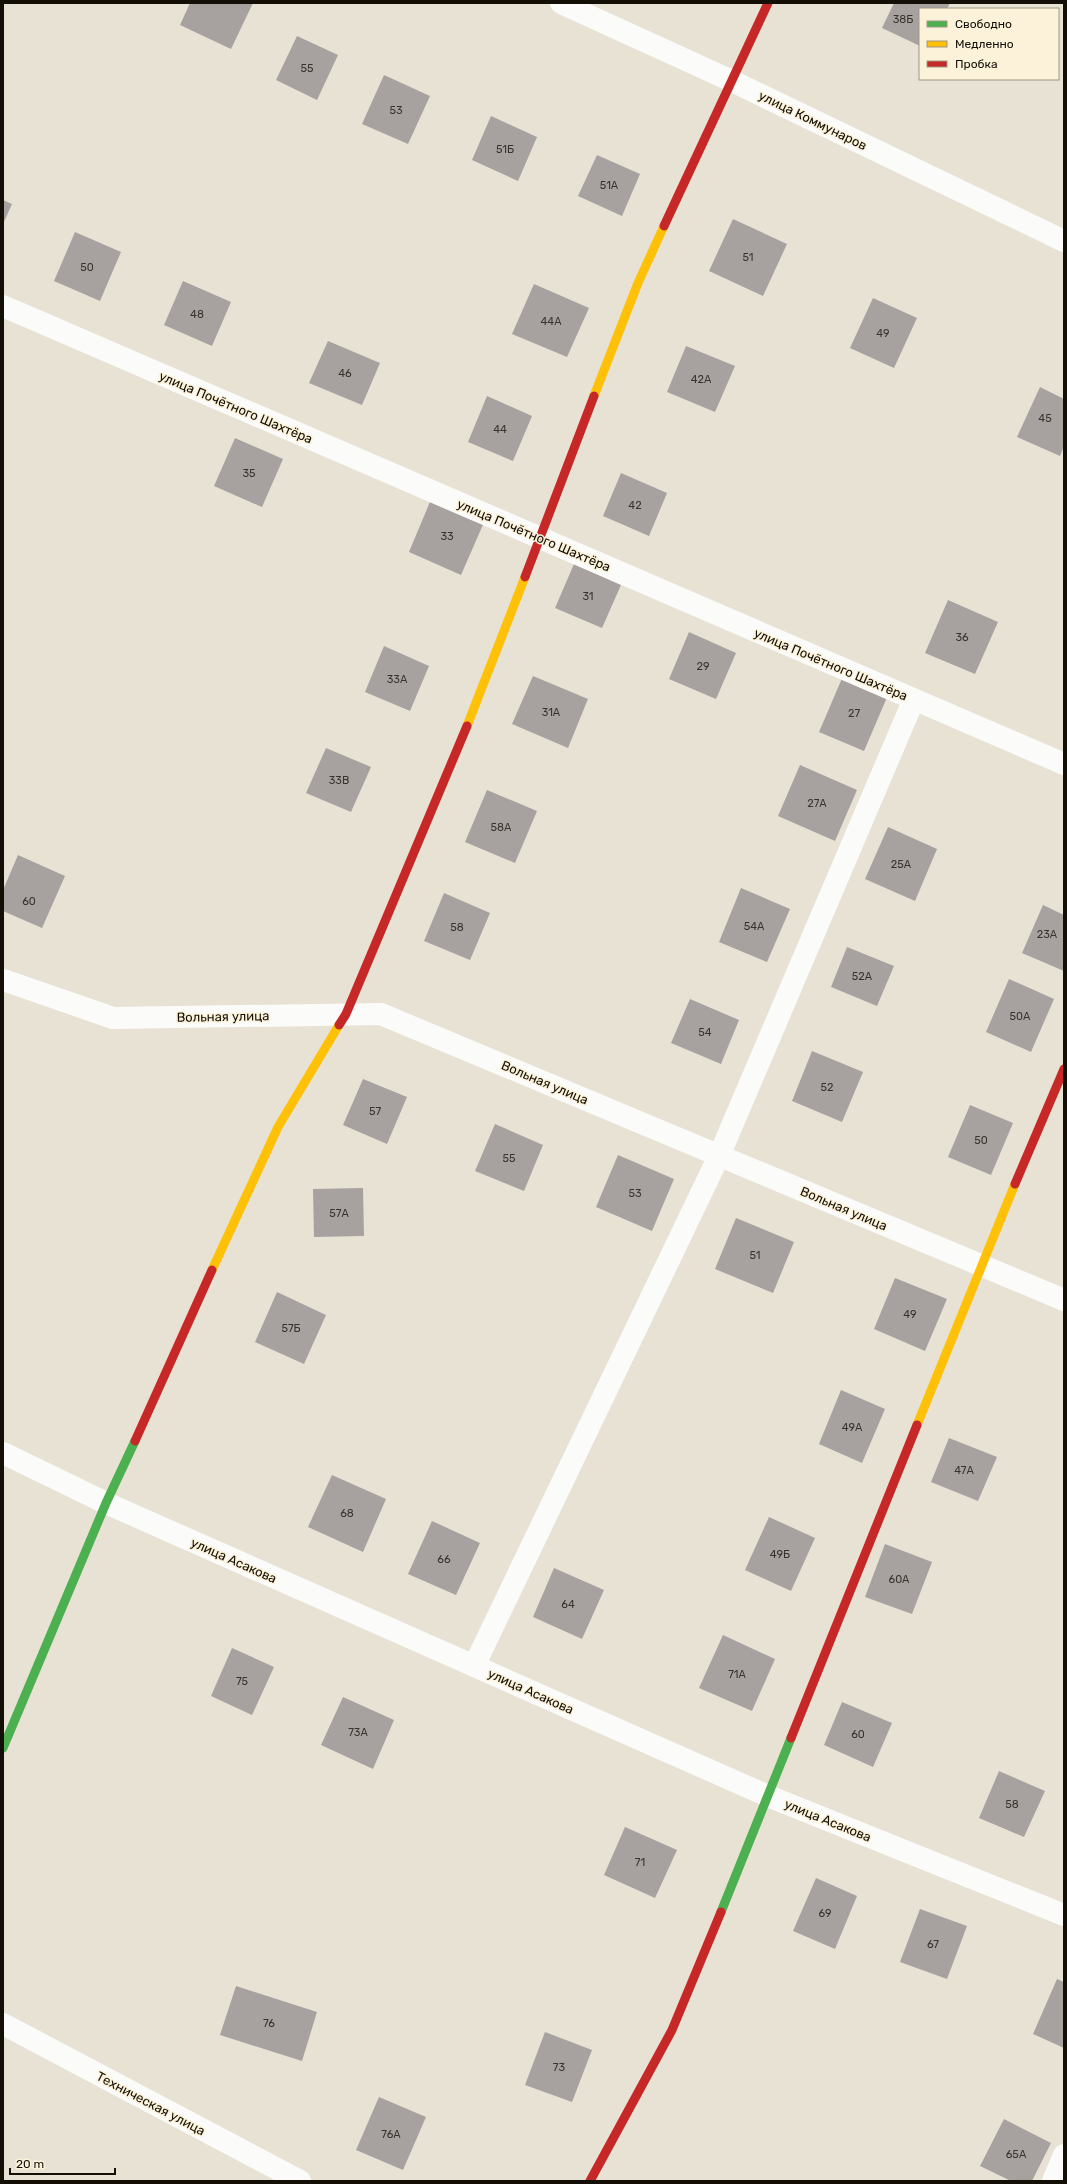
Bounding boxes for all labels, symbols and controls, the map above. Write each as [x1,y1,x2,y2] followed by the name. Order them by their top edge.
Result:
[919,8,1059,80] legend
[893,13,913,26] house number: 38Б
[955,17,1012,31] text: Свободно
[955,37,1014,51] text: Медленно
[955,57,998,71] text: Пробка
[300,62,314,75] house number: 55
[756,88,869,153] street label: улица Коммунаров
[389,104,403,117] house number: 53
[496,143,514,156] house number: 51Б
[600,179,619,192] house number: 51А
[742,251,754,264] house number: 51
[80,261,94,274] house number: 50
[190,308,204,321] house number: 48
[540,315,562,328] house number: 44А
[876,327,890,340] house number: 49
[338,367,352,380] house number: 46
[157,368,315,447] street label: улица Почётного Шахтёра
[691,373,712,386] house number: 42А
[1038,412,1052,425] house number: 45
[493,423,507,436] house number: 44
[242,467,256,480] house number: 35
[455,496,613,575] street label: улица Почётного Шахтёра
[628,499,642,512] house number: 42
[440,530,454,543] house number: 33
[582,590,594,603] house number: 31
[752,625,910,704] street label: улица Почётного Шахтёра
[955,631,969,644] house number: 36
[697,660,709,673] house number: 29
[387,673,408,686] house number: 33А
[542,706,561,719] house number: 31А
[848,707,860,720] house number: 27
[329,774,349,787] house number: 33В
[807,797,827,810] house number: 27А
[491,821,512,834] house number: 58А
[891,858,912,871] house number: 25А
[22,895,36,908] house number: 60
[744,920,765,933] house number: 54А
[450,921,464,934] house number: 58
[1037,928,1058,941] house number: 23А
[852,970,873,983] house number: 52А
[176,1008,270,1025] street label: Вольная улица
[1010,1010,1031,1023] house number: 50А
[698,1026,712,1039] house number: 54
[499,1057,590,1108] street label: Вольная улица
[821,1081,834,1094] house number: 52
[369,1105,381,1118] house number: 57
[974,1134,988,1147] house number: 50
[502,1152,516,1165] house number: 55
[798,1183,889,1234] street label: Вольная улица
[628,1187,642,1200] house number: 53
[329,1207,349,1220] house number: 57А
[749,1249,761,1262] house number: 51
[903,1308,917,1321] house number: 49
[281,1322,301,1335] house number: 57Б
[842,1421,863,1434] house number: 49А
[954,1464,974,1477] house number: 47А
[340,1507,354,1520] house number: 68
[189,1535,279,1586] street label: улица Асакова
[770,1548,790,1561] house number: 49Б
[437,1553,451,1566] house number: 66
[889,1573,910,1586] house number: 60А
[561,1598,575,1611] house number: 64
[486,1666,576,1717] street label: улица Асакова
[728,1668,746,1681] house number: 71А
[236,1675,249,1688] house number: 75
[348,1726,368,1739] house number: 73А
[851,1728,865,1741] house number: 60
[782,1796,873,1845] street label: улица Асакова
[1005,1798,1019,1811] house number: 58
[635,1856,645,1869] house number: 71
[818,1907,832,1920] house number: 69
[927,1938,939,1951] house number: 67
[263,2017,275,2030] house number: 76
[553,2061,566,2074] house number: 73
[94,2068,208,2138] street label: Техническая улица
[381,2128,401,2141] house number: 76А
[1006,2148,1027,2161] house number: 65А
[10,2150,115,2176] scale bar
[16,2157,44,2171] text: 20 m

